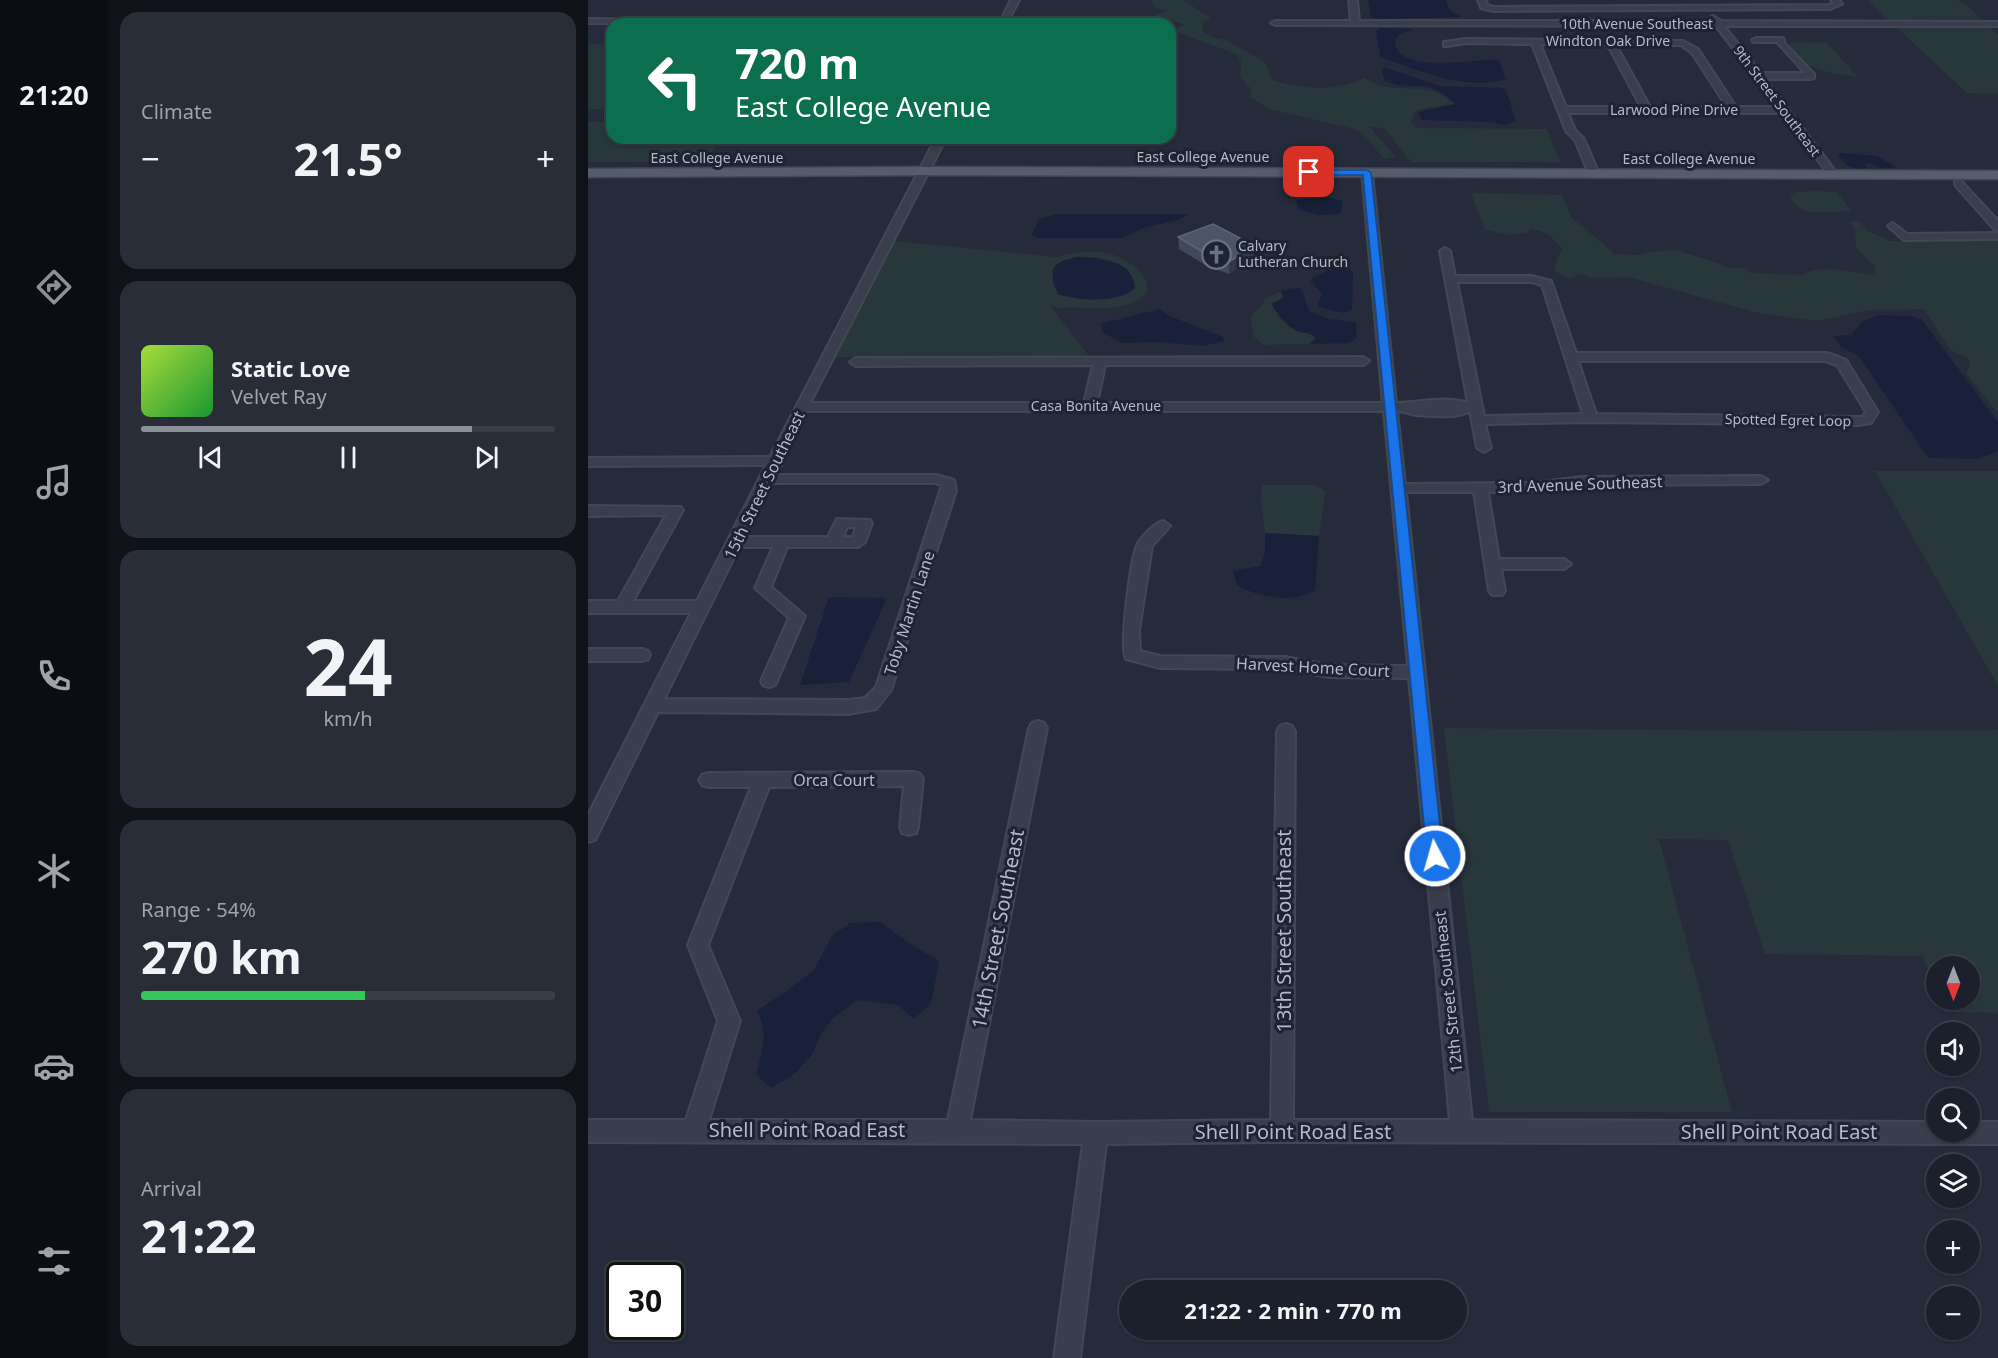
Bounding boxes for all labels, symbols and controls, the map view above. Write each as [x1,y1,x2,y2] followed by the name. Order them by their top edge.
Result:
[1561,14,1713,33] street label: 10th Avenue Southeast
[1546,31,1670,50] street label: Windton Oak Drive
[735,34,859,91] text: 720 m
[1729,41,1825,160] street label: 9th Street Southeast
[636,42,714,120] icon: left
[19,76,89,113] text: 21:20
[735,88,991,125] text: East College Avenue
[141,98,212,125] text: Climate
[1610,100,1738,119] street label: Larwood Pine Drive
[294,128,402,189] text: 21.5°
[141,136,160,181] text: −
[536,136,555,181] text: +
[1283,146,1334,197] pin
[1137,147,1269,166] street label: East College Avenue
[651,148,783,167] street label: East College Avenue
[1623,149,1755,168] street label: East College Avenue
[1292,155,1325,188] icon: arrive
[1238,236,1348,271] place label: Calvary Lutheran Church
[1201,238,1233,270] church icon: Calvary Lutheran Church
[33,266,75,308] icon: directions
[231,353,350,383] text: Static Love
[231,383,327,410] text: Velvet Ray
[1031,396,1161,415] street label: Casa Bonita Avenue
[719,407,810,563] street label: 15th Street Southeast
[1725,409,1851,430] street label: Spotted Egret Loop
[194,441,227,474] icon: previous
[332,441,365,474] icon: pause
[470,441,503,474] icon: next
[33,461,75,503] icon: music
[1497,470,1663,498] street label: 3rd Avenue Southeast
[879,548,939,678] street label: Toby Martin Lane
[303,613,393,719] text: 24
[1236,652,1391,682] street label: Harvest Home Court
[33,655,75,697] icon: phone
[323,705,373,732] text: km/h
[793,769,875,791] street label: Orca Court
[1403,824,1467,888] position arrow
[965,827,1030,1031] street label: 14th Street Southeast
[1270,829,1297,1033] street label: 13th Street Southeast
[33,850,75,892] icon: climate
[141,896,256,923] text: Range · 54%
[1429,910,1467,1074] street label: 12th Street Southeast
[141,926,302,987] text: 270 km
[1926,956,1980,1010] north arrow
[1926,956,1980,1340] map controls
[1926,1022,1980,1076] button: sound
[33,1045,75,1087] icon: car
[1926,1088,1980,1142] button: search
[709,1116,905,1143] street label: Shell Point Road East
[1195,1118,1391,1145] street label: Shell Point Road East
[1681,1118,1877,1145] street label: Shell Point Road East
[1926,1154,1980,1208] button: layers
[141,1175,202,1202] text: Arrival
[141,1205,257,1266] text: 21:22
[1926,1220,1980,1274] button: +
[33,1240,75,1282] icon: filters
[606,1262,684,1340] speed limit sign: 30
[1926,1286,1980,1340] button: −
[1184,1295,1402,1325] text: 21:22 · 2 min · 770 m

